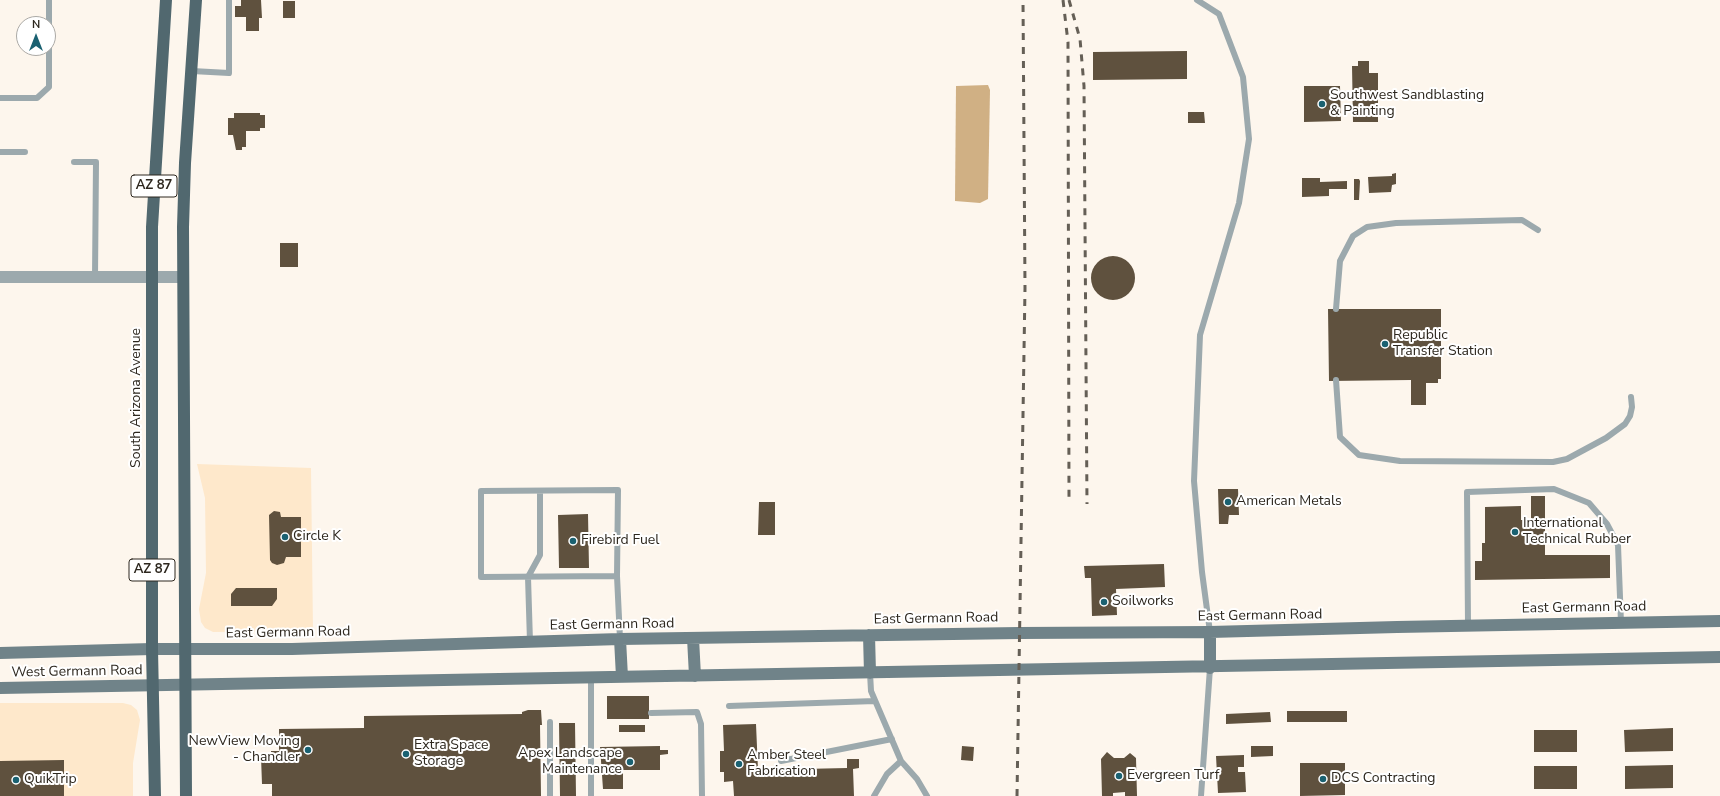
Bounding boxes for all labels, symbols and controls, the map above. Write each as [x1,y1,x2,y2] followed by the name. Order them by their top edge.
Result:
[16,16,56,56] north arrow
[32,17,40,32] text: N
[1330,88,1484,120] place label: Southwest Sandblasting & Painting
[1317,99,1327,109] marker: Southwest Sandblasting & Painting
[131,175,177,197] road number: AZ 87
[129,328,145,468] street label: South Arizona Avenue
[1393,328,1493,360] place label: Republic Transfer Station
[1380,339,1390,349] marker: Republic Transfer Station
[1236,494,1342,510] place label: American Metals
[1223,497,1233,507] marker: American Metals
[1523,516,1631,548] place label: International Technical Rubber
[1510,527,1520,537] marker: International Technical Rubber
[293,529,341,545] place label: Circle K
[280,532,290,542] marker: Circle K
[581,533,659,549] place label: Firebird Fuel
[568,536,578,546] marker: Firebird Fuel
[129,559,175,581] road number: AZ 87
[1112,594,1174,610] place label: Soilworks
[1099,597,1109,607] marker: Soilworks
[1521,599,1647,617] street label: East Germann Road
[1197,607,1323,625] street label: East Germann Road
[873,610,999,628] street label: East Germann Road
[549,616,675,634] street label: East Germann Road
[225,624,351,642] street label: East Germann Road
[11,662,143,682] street label: West Germann Road
[189,734,300,766] place label: NewView Moving - Chandler
[414,738,488,770] place label: Extra Space Storage
[303,745,313,755] marker: NewView Moving - Chandler
[518,746,622,778] place label: Apex Landscape Maintenance
[747,748,826,780] place label: Amber Steel Fabrication
[401,749,411,759] marker: Extra Space Storage
[625,757,635,767] marker: Apex Landscape Maintenance
[734,759,744,769] marker: Amber Steel Fabrication
[1127,768,1219,784] place label: Evergreen Turf
[1114,771,1124,781] marker: Evergreen Turf
[1331,771,1436,787] place label: DCS Contracting
[24,772,77,788] place label: QuikTrip
[1318,774,1328,784] marker: DCS Contracting
[11,775,21,785] marker: QuikTrip

